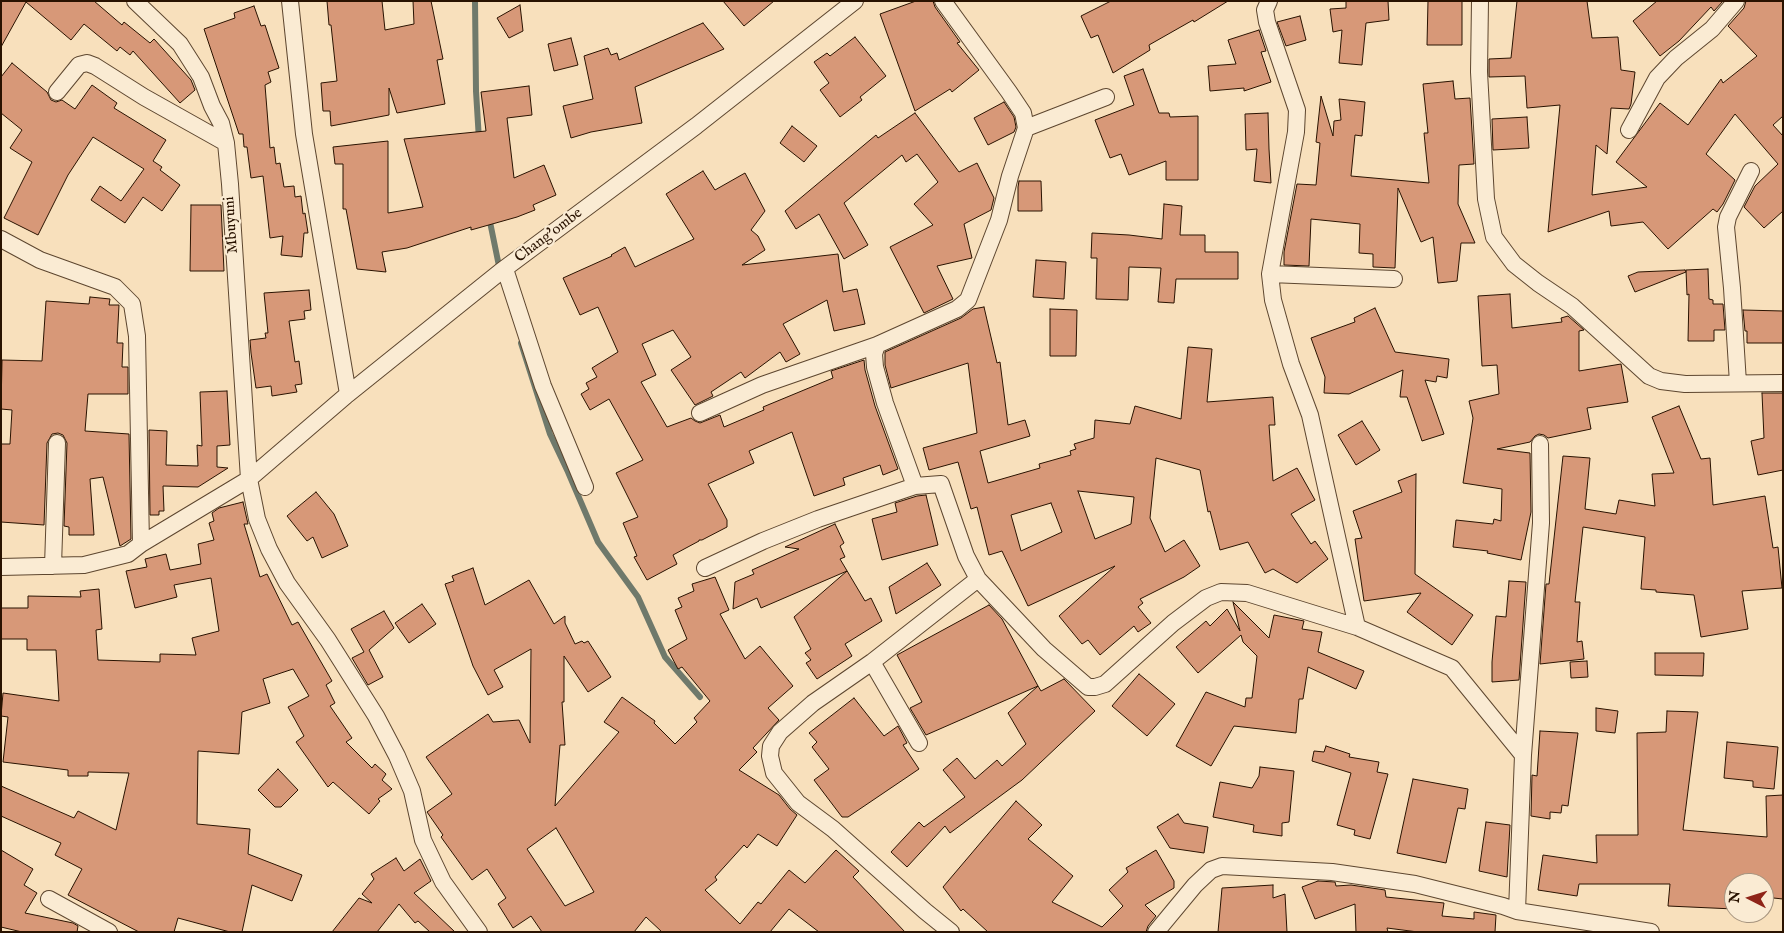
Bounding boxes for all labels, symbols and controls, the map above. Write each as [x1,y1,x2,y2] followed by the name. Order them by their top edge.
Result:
[221,196,243,254] street label: Mbuyuni
[512,205,586,267] street label: Chang'ombe
[1724,873,1774,923] north arrow
[1726,890,1745,904] text: N

